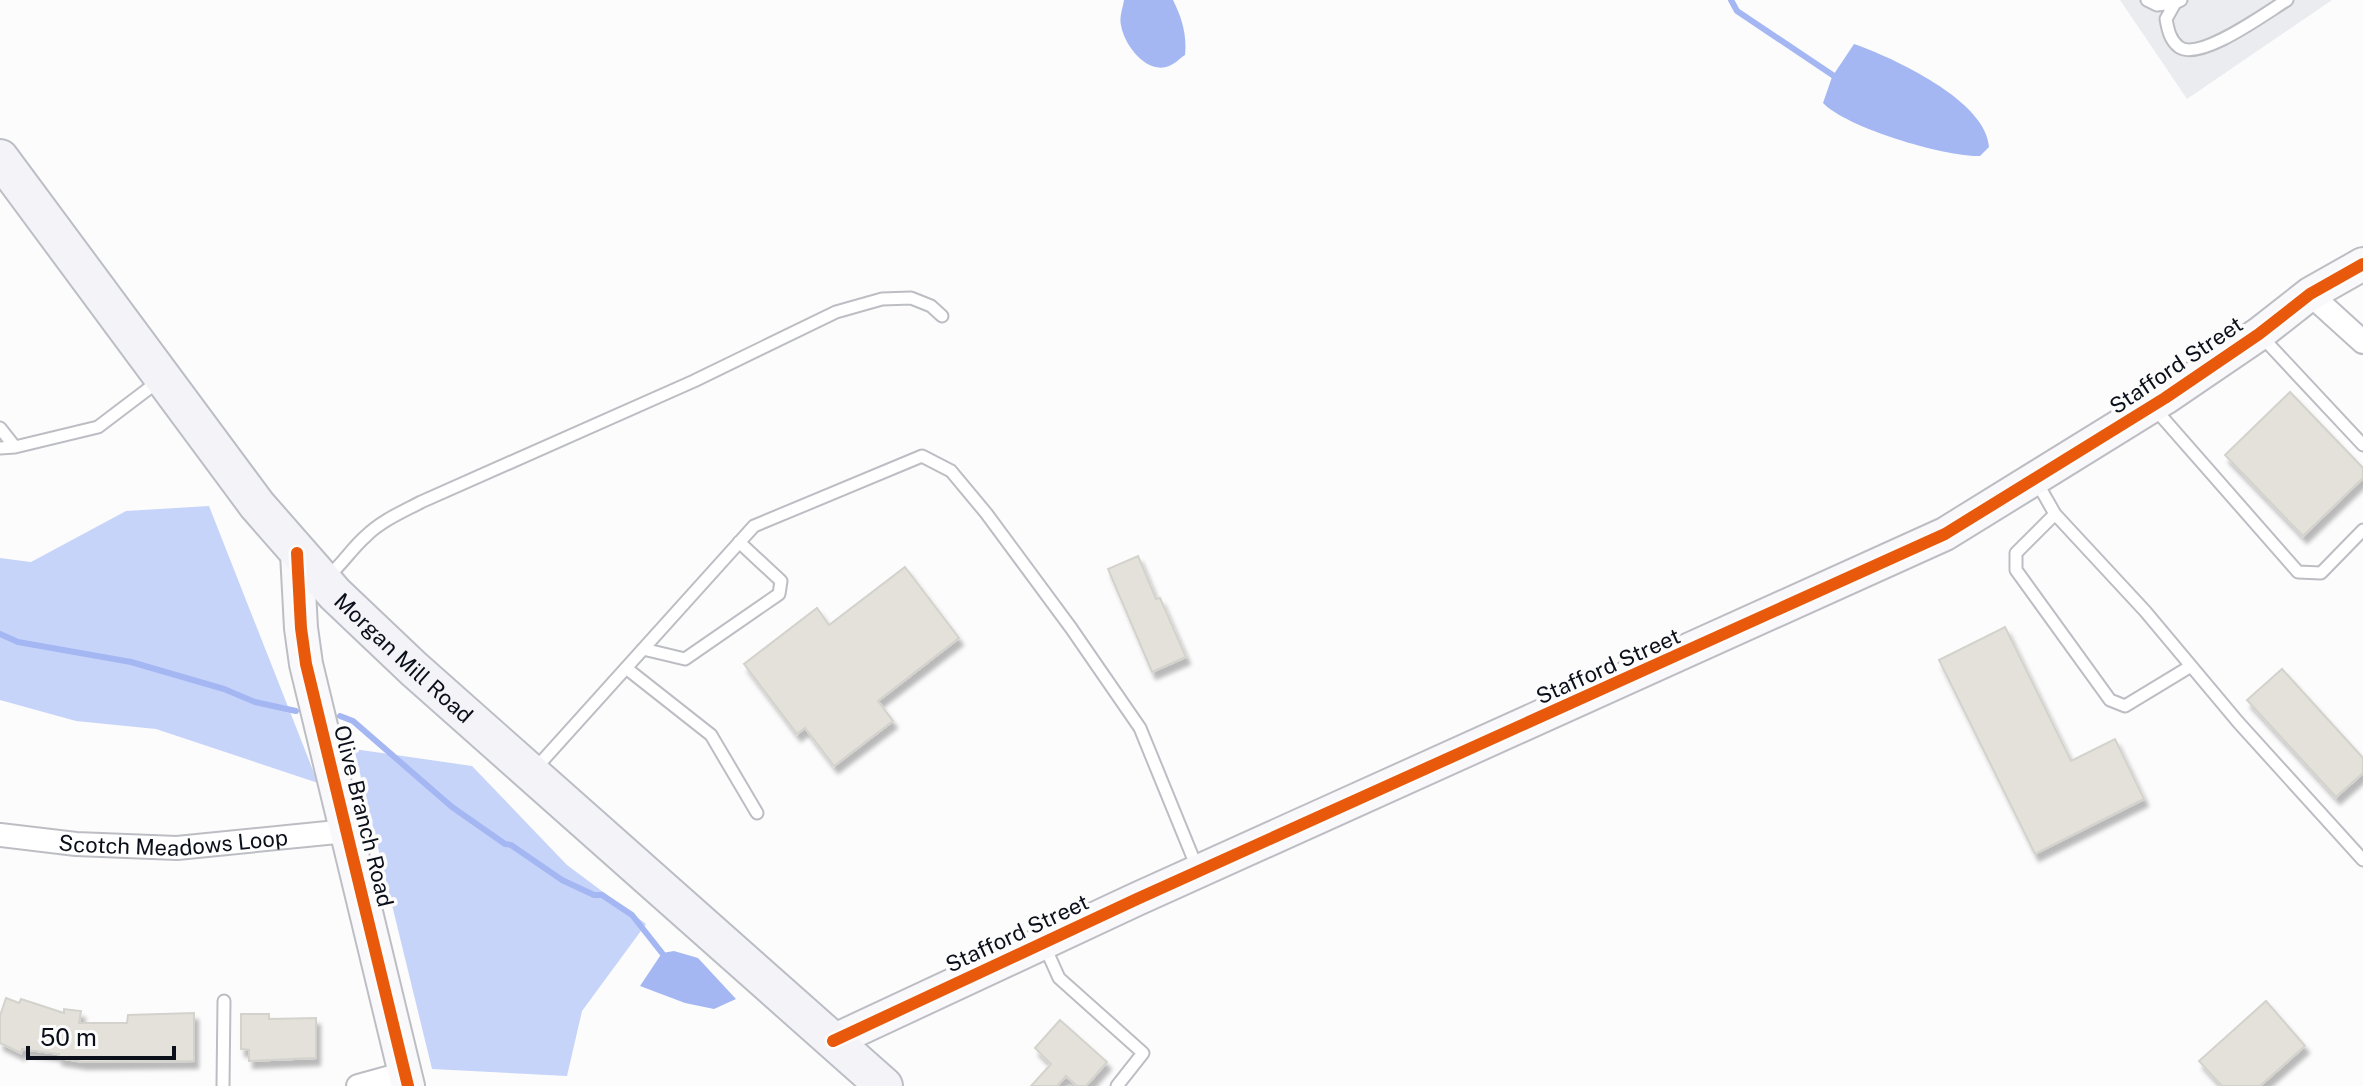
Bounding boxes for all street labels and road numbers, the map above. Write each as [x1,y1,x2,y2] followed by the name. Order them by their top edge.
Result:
[2105,311,2247,419] street label: Stafford Street
[329,587,478,728] street label: Morgan Mill Road
[1532,623,1684,709] street label: Stafford Street
[329,722,399,910] street label: Olive Branch Road
[57,824,289,861] street label: Scotch Meadows Loop
[941,888,1093,978] street label: Stafford Street

